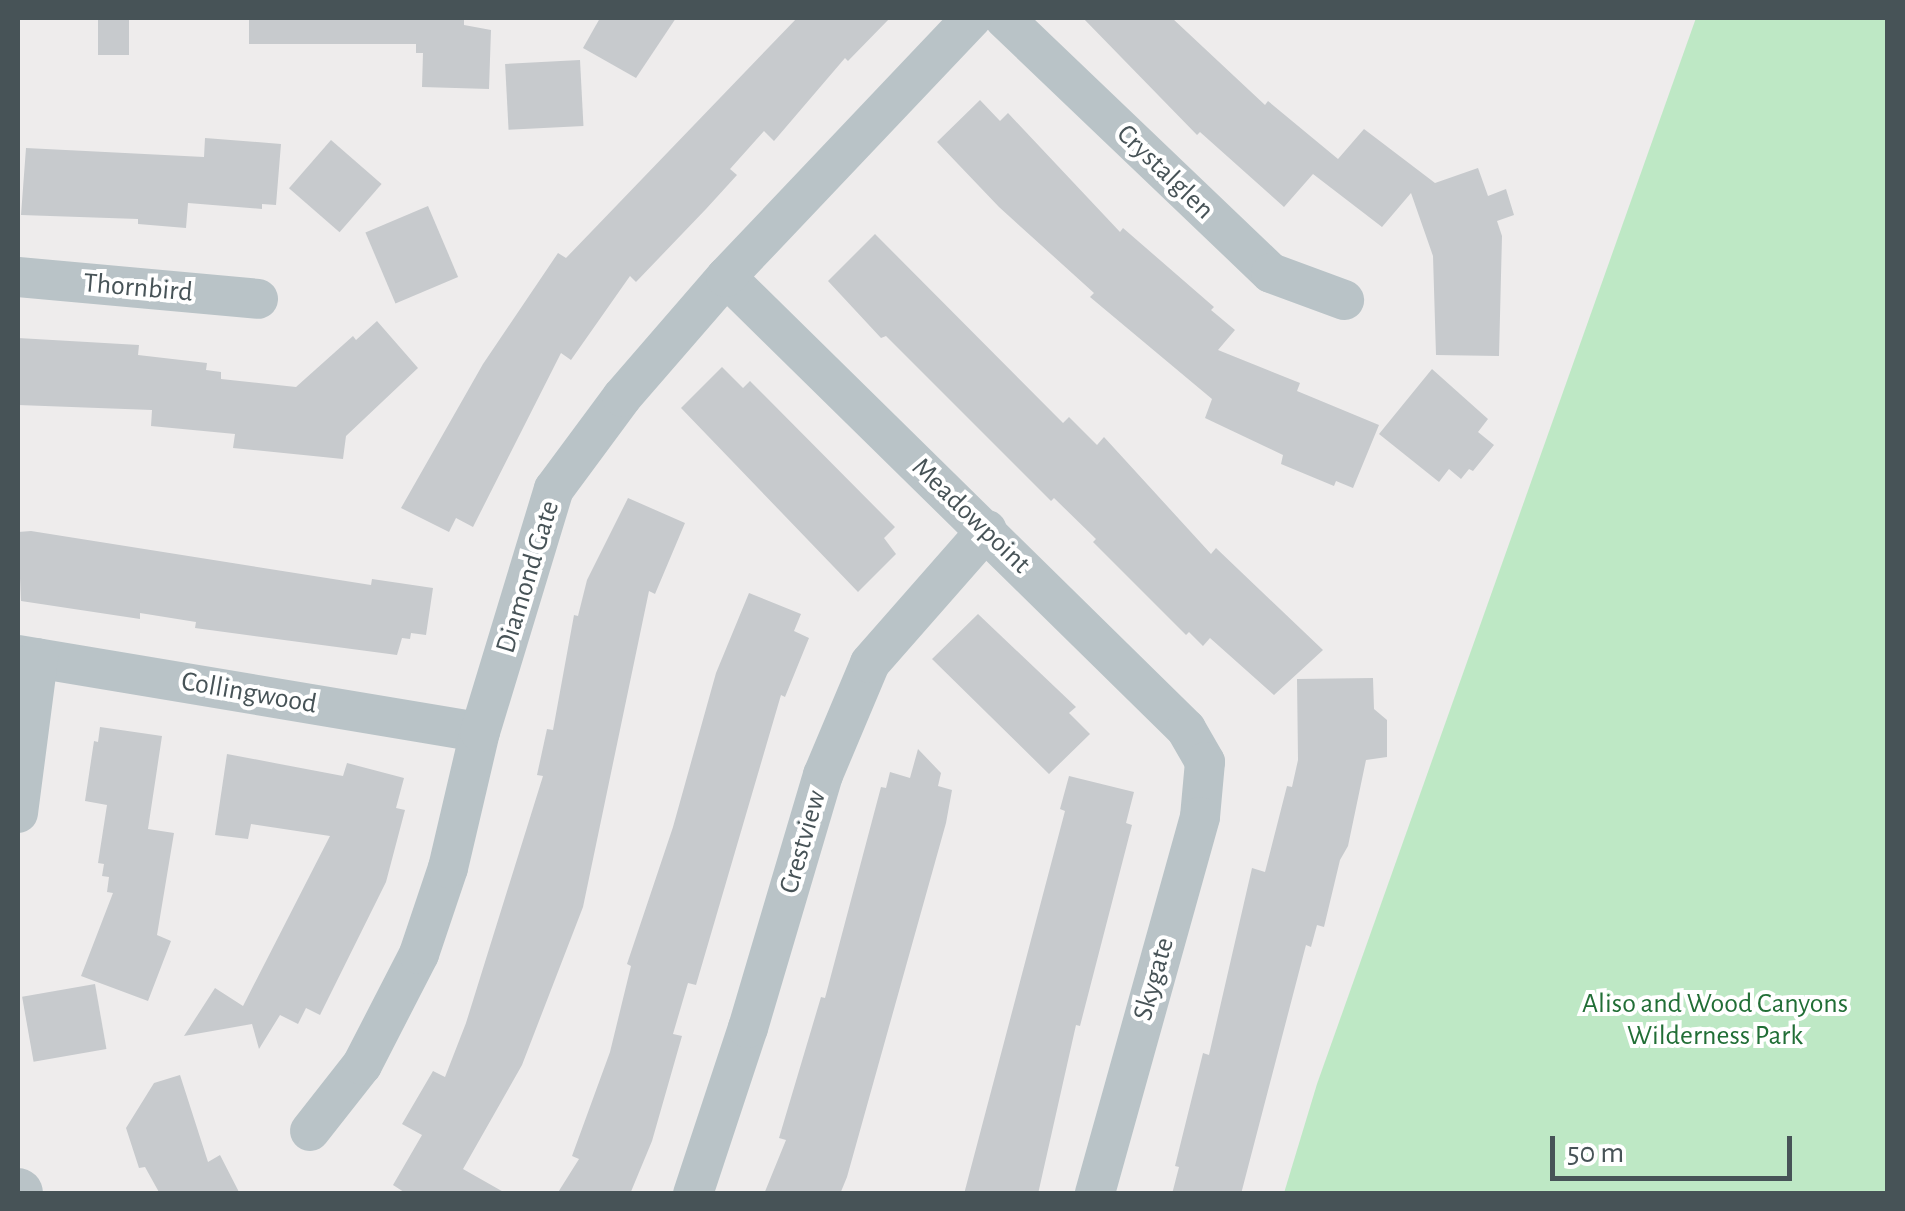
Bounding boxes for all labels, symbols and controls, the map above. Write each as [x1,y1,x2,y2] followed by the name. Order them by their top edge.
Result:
[1109,117,1221,227] street label: Crystalglen
[82,266,194,310] street label: Thornbird
[905,451,1037,581] street label: Meadowpoint
[489,497,567,657] street label: Diamond Gate
[179,665,319,721] street label: Collingwood
[772,787,834,897] street label: Crestview
[1126,934,1182,1024] street label: Skygate
[1582,987,1848,1053] park label: Aliso and Wood Canyons Wilderness Park
[1555,1116,1798,1178] scale bar
[1567,1138,1624,1168] text: 50 m

